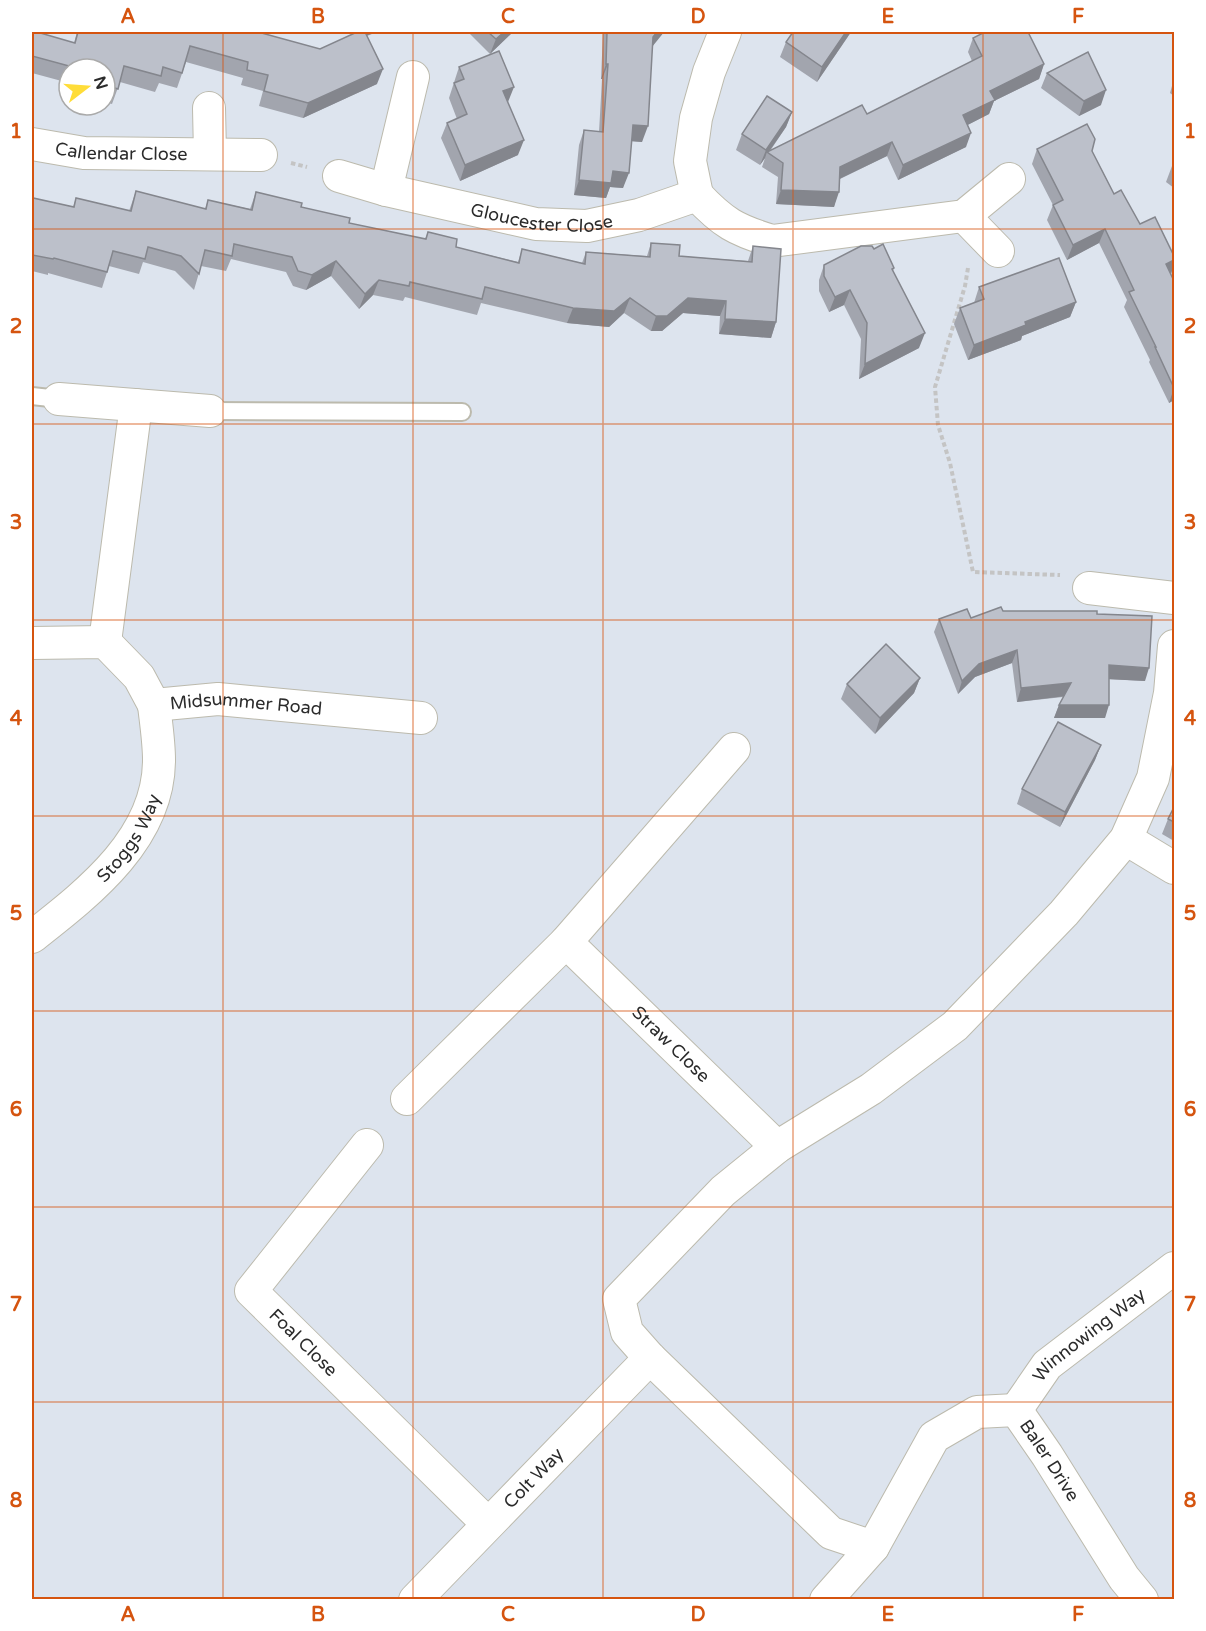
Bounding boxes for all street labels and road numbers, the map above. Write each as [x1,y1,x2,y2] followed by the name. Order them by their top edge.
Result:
[53,137,188,165] street label: Callendar Close
[469,199,615,238] street label: Gloucester Close
[169,688,323,720] street label: Midsummer Road
[92,791,165,887] street label: Stoggs Way
[628,1001,715,1087] street label: Straw Close
[1028,1283,1150,1386] street label: Winnowing Way
[265,1304,342,1381] street label: Foal Close
[1015,1415,1084,1505] street label: Baler Drive
[499,1443,568,1513] street label: Colt Way

